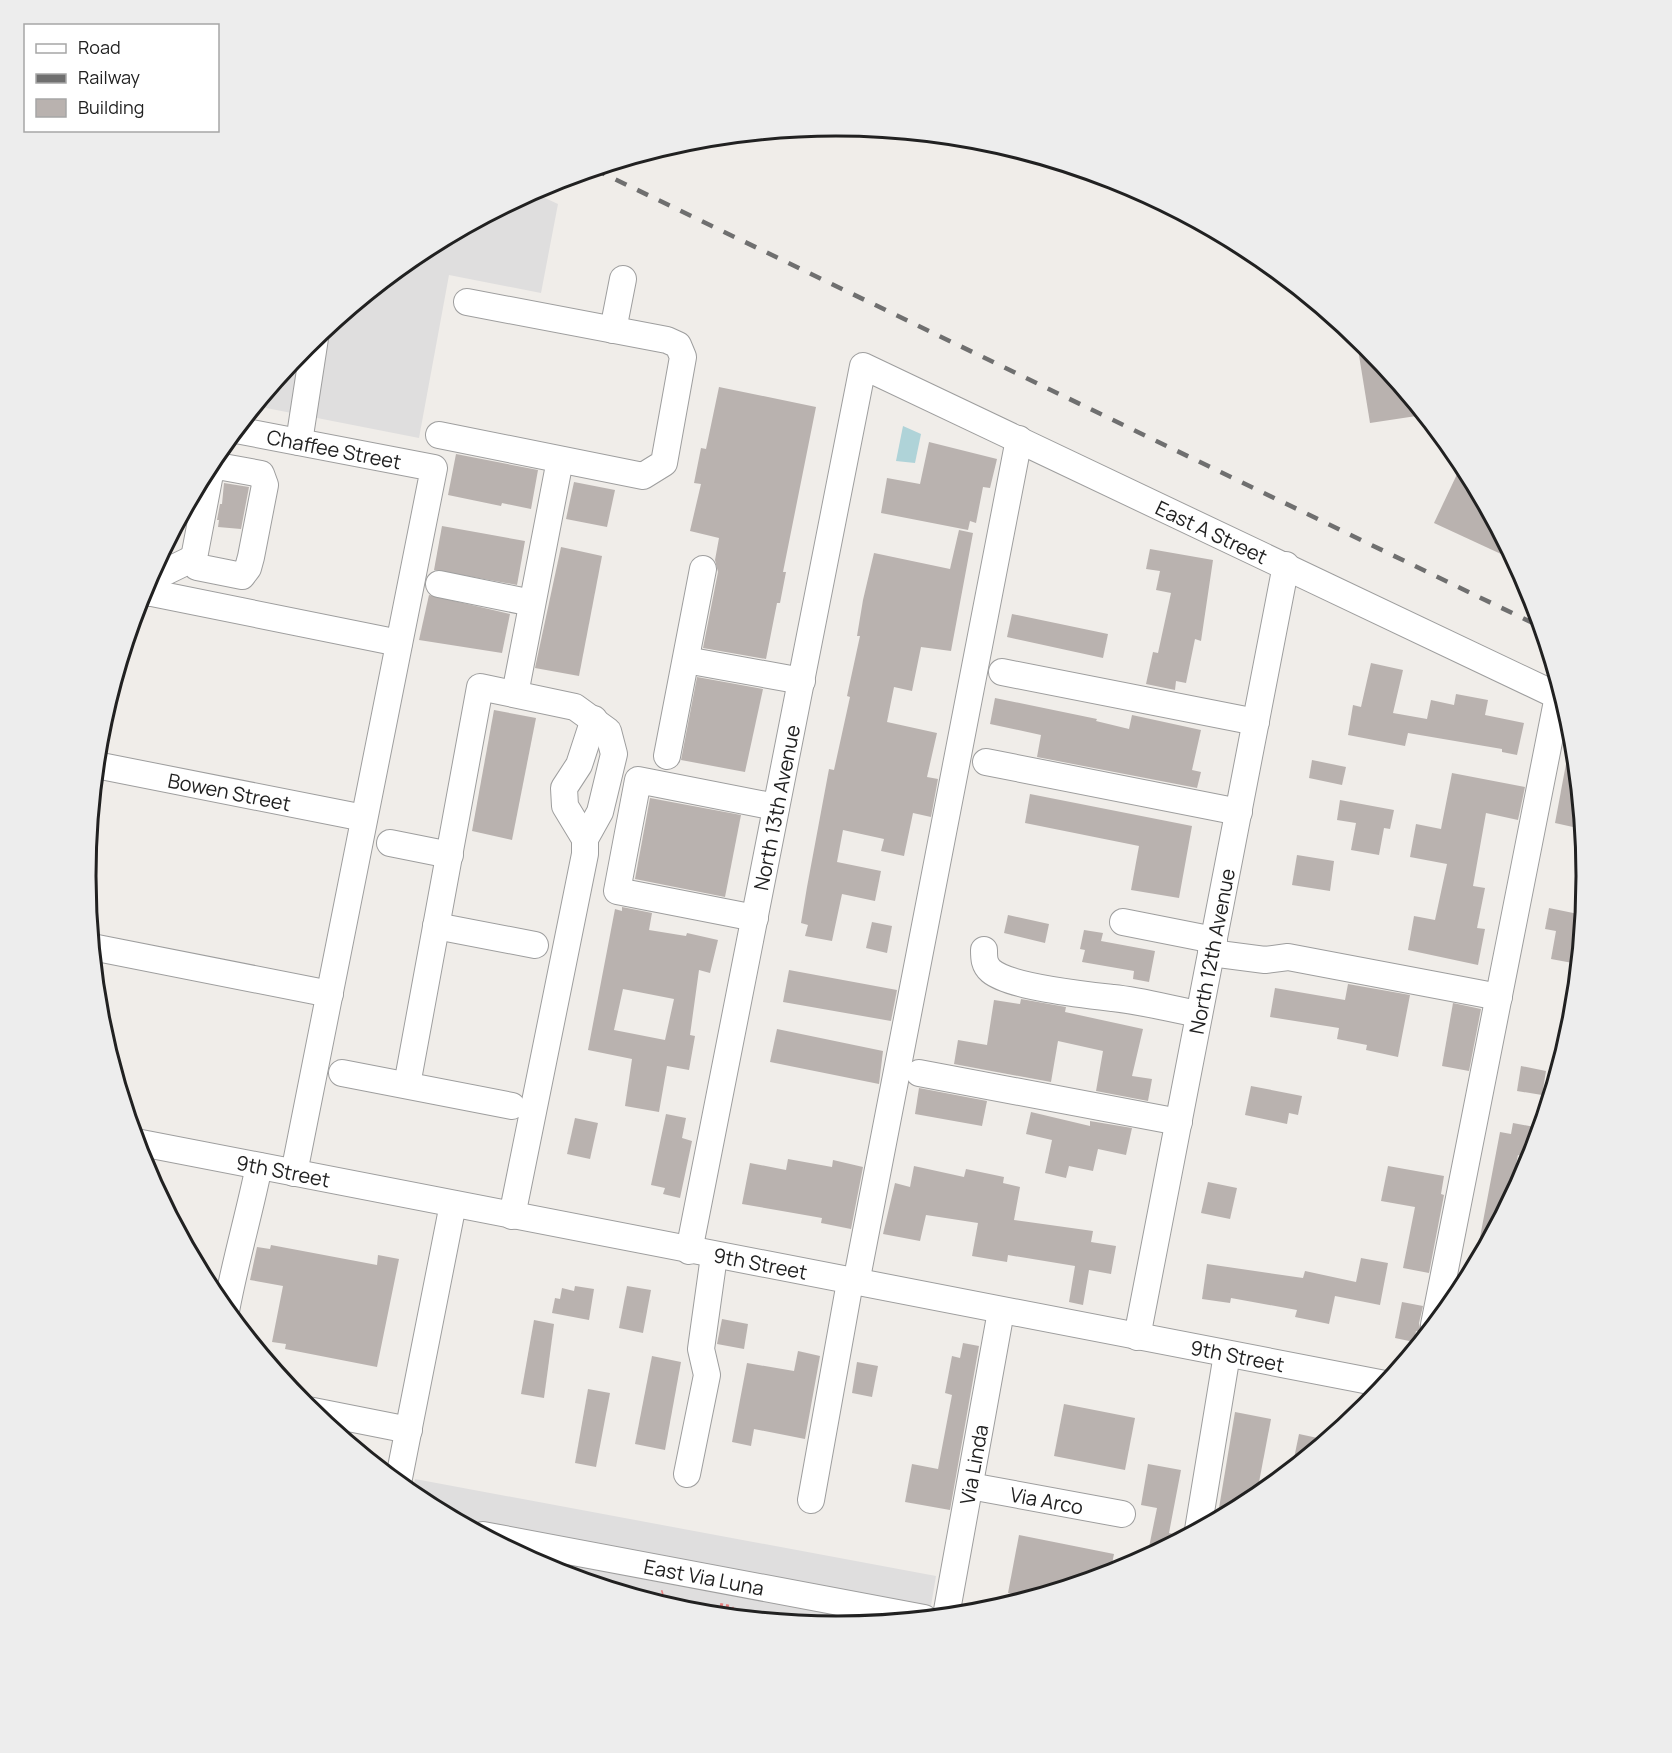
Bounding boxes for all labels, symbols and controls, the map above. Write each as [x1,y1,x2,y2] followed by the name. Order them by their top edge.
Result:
[24,24,219,132] legend
[78,35,121,59] text: Road
[78,65,140,89] text: Railway
[78,95,144,119] text: Building
[265,423,404,475] street label: Chaffee Street
[1151,494,1272,570] street label: East A Street
[747,722,806,893] street label: North 13th Avenue
[166,766,293,817] street label: Bowen Street
[1182,866,1241,1036] street label: North 12th Avenue
[234,1148,333,1193] street label: 9th Street
[711,1241,810,1285] street label: 9th Street
[1188,1333,1287,1378] street label: 9th Street
[953,1422,994,1507] street label: Via Linda
[1008,1480,1086,1520] street label: Via Arco
[642,1552,766,1601] street label: East Via Luna

